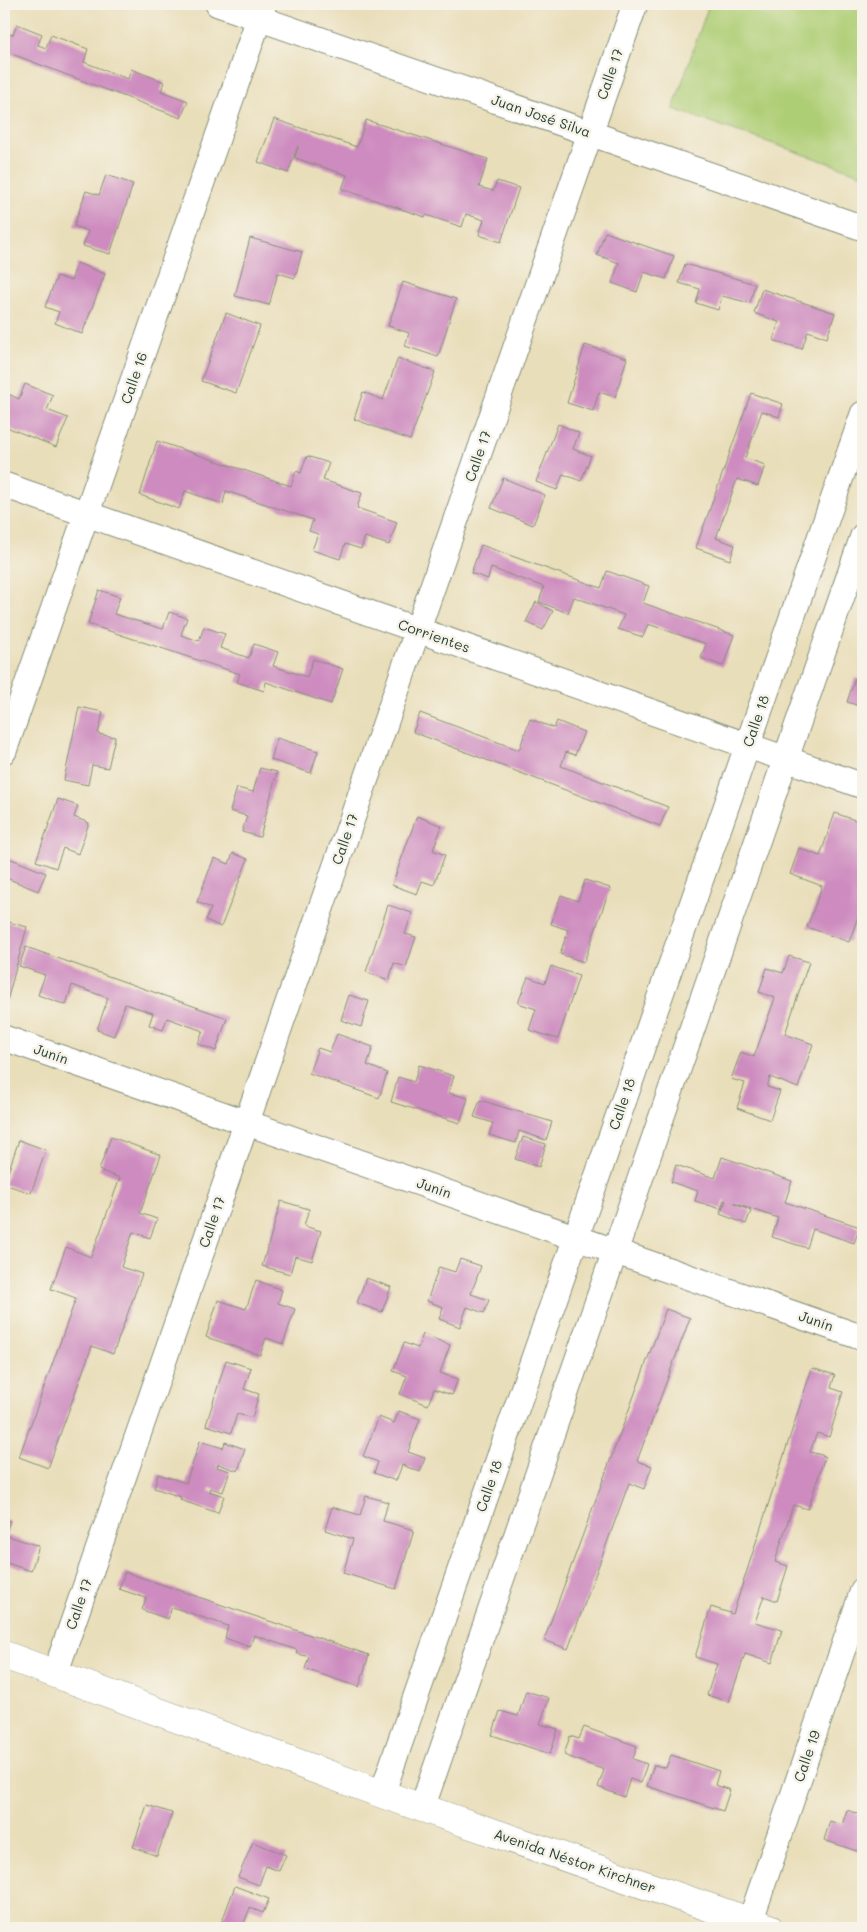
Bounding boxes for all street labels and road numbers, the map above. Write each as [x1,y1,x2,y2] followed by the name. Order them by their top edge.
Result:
[592,46,627,102] street label: Calle 17
[489,90,593,141] street label: Juan José Silva
[116,349,151,406] street label: Calle 16
[460,428,495,484] street label: Calle 17
[396,614,473,657] street label: Corrientes
[738,692,773,749] street label: Calle 18
[327,811,362,867] street label: Calle 17
[31,1039,71,1068] street label: Junín
[604,1075,639,1132] street label: Calle 18
[414,1173,454,1202] street label: Junín
[194,1194,229,1250] street label: Calle 17
[796,1306,836,1335] street label: Junín
[471,1457,506,1514] street label: Calle 18
[61,1576,96,1632] street label: Calle 17
[789,1727,824,1784] street label: Calle 19
[492,1824,659,1897] street label: Avenida Néstor Kirchner

